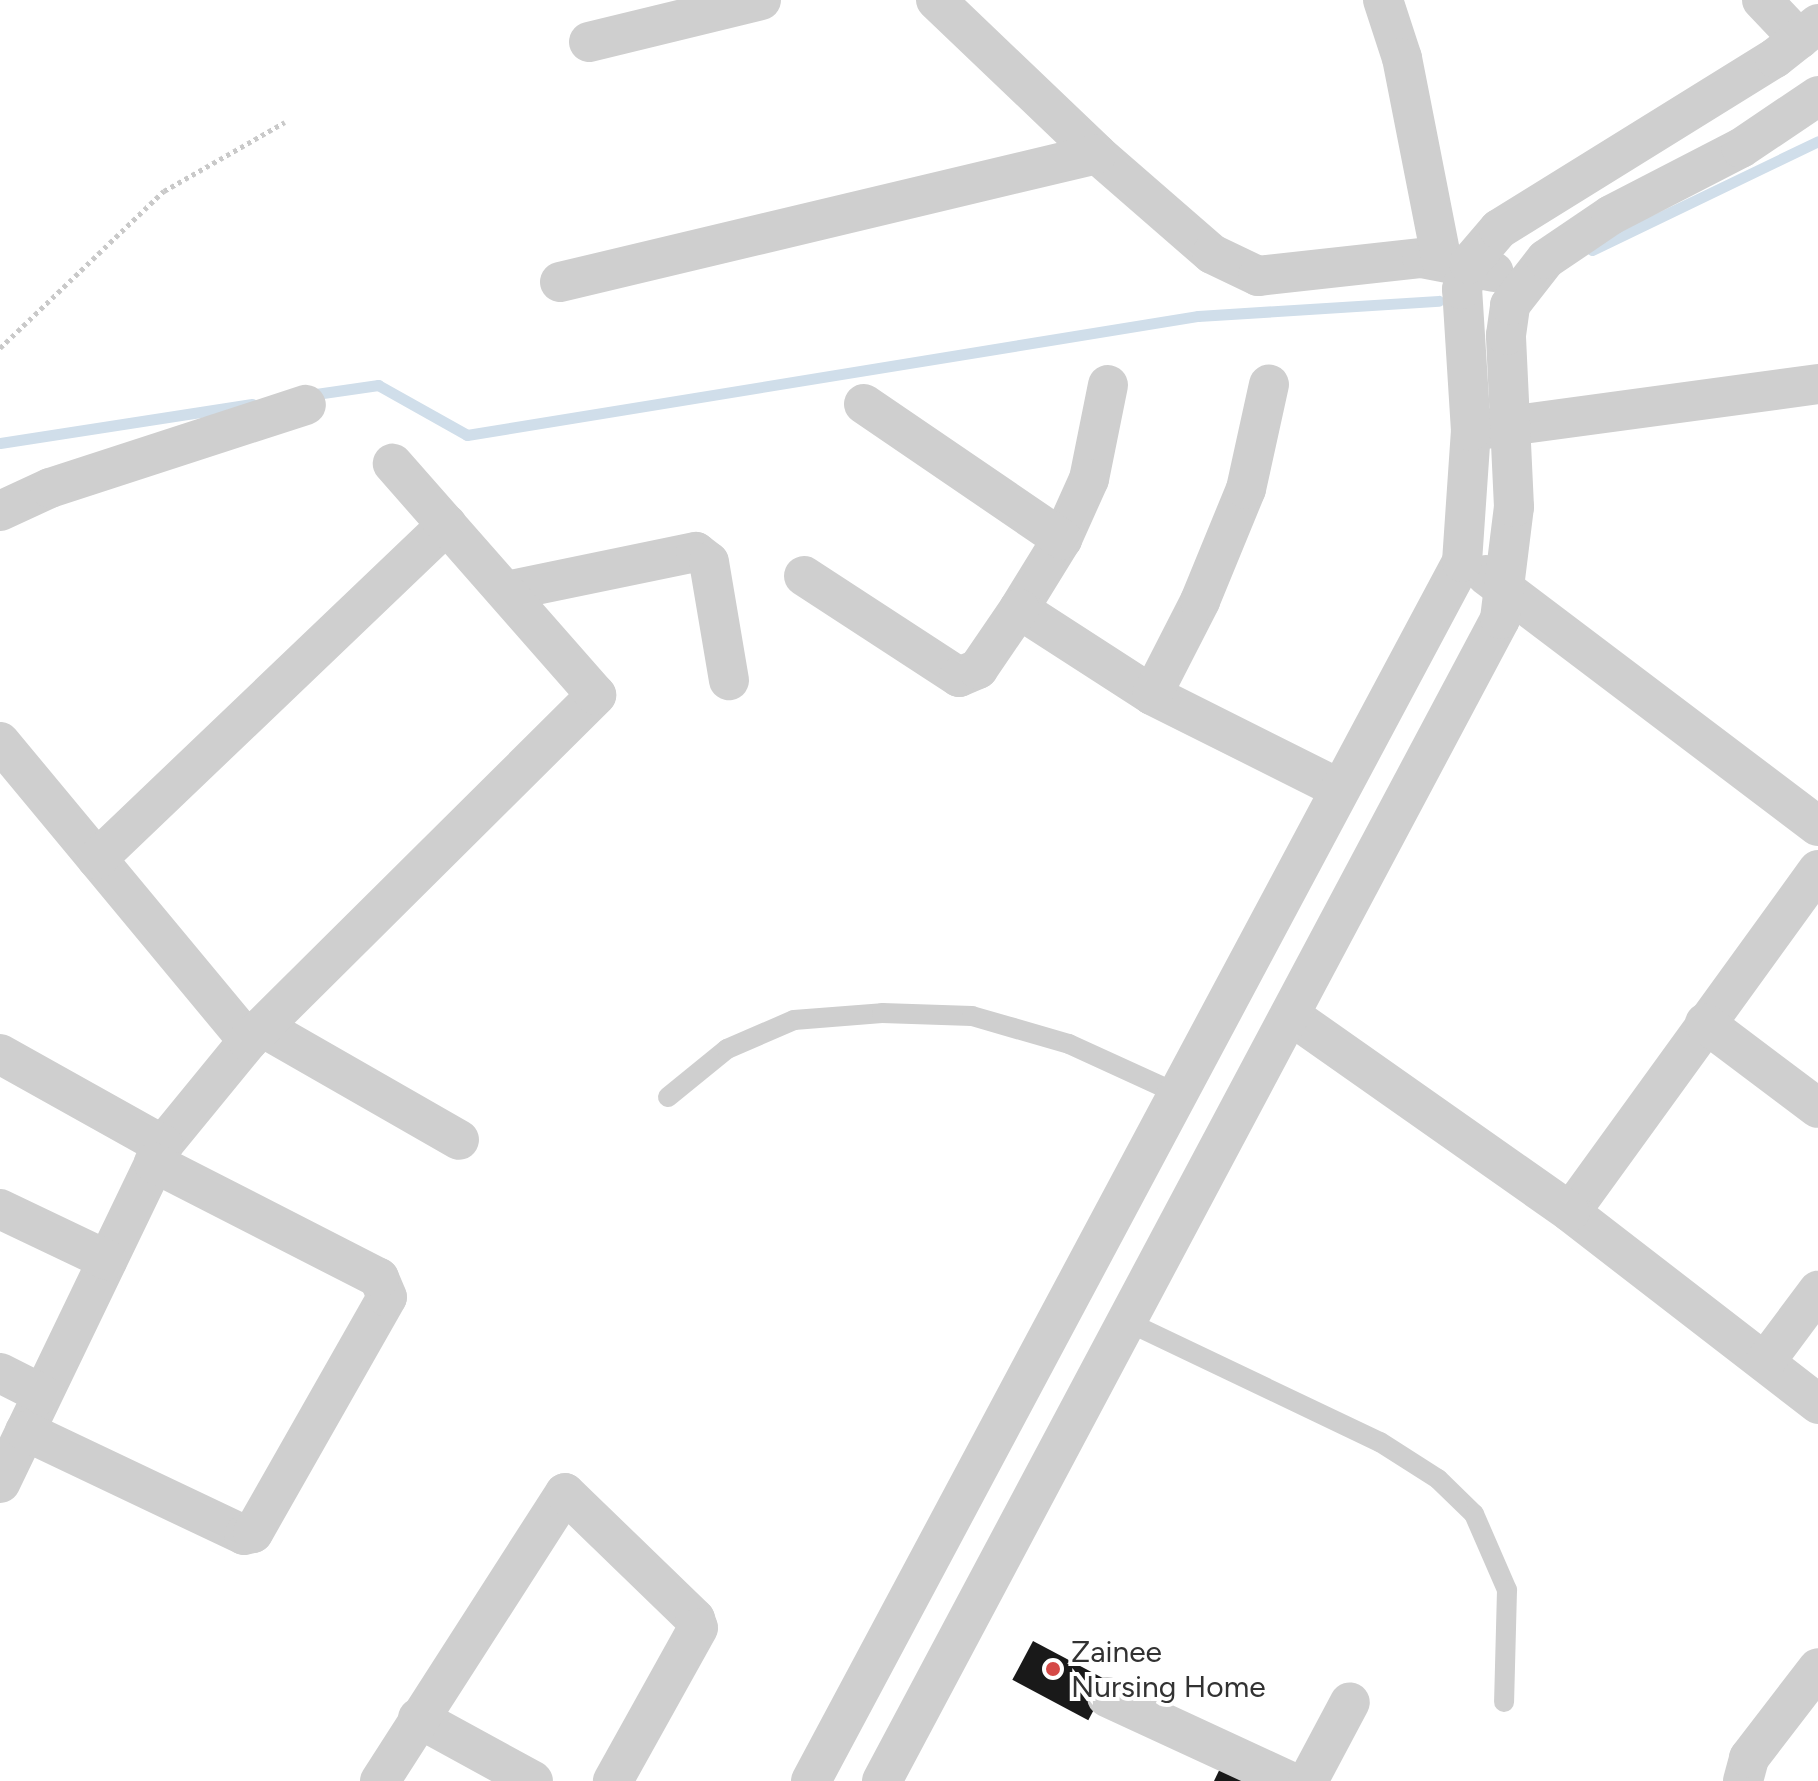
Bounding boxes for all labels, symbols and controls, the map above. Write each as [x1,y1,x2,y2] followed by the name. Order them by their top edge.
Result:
[1071,1634,1266,1704] place label: Zainee Nursing Home
[1042,1658,1064,1680] marker: Zainee Nursing Home

